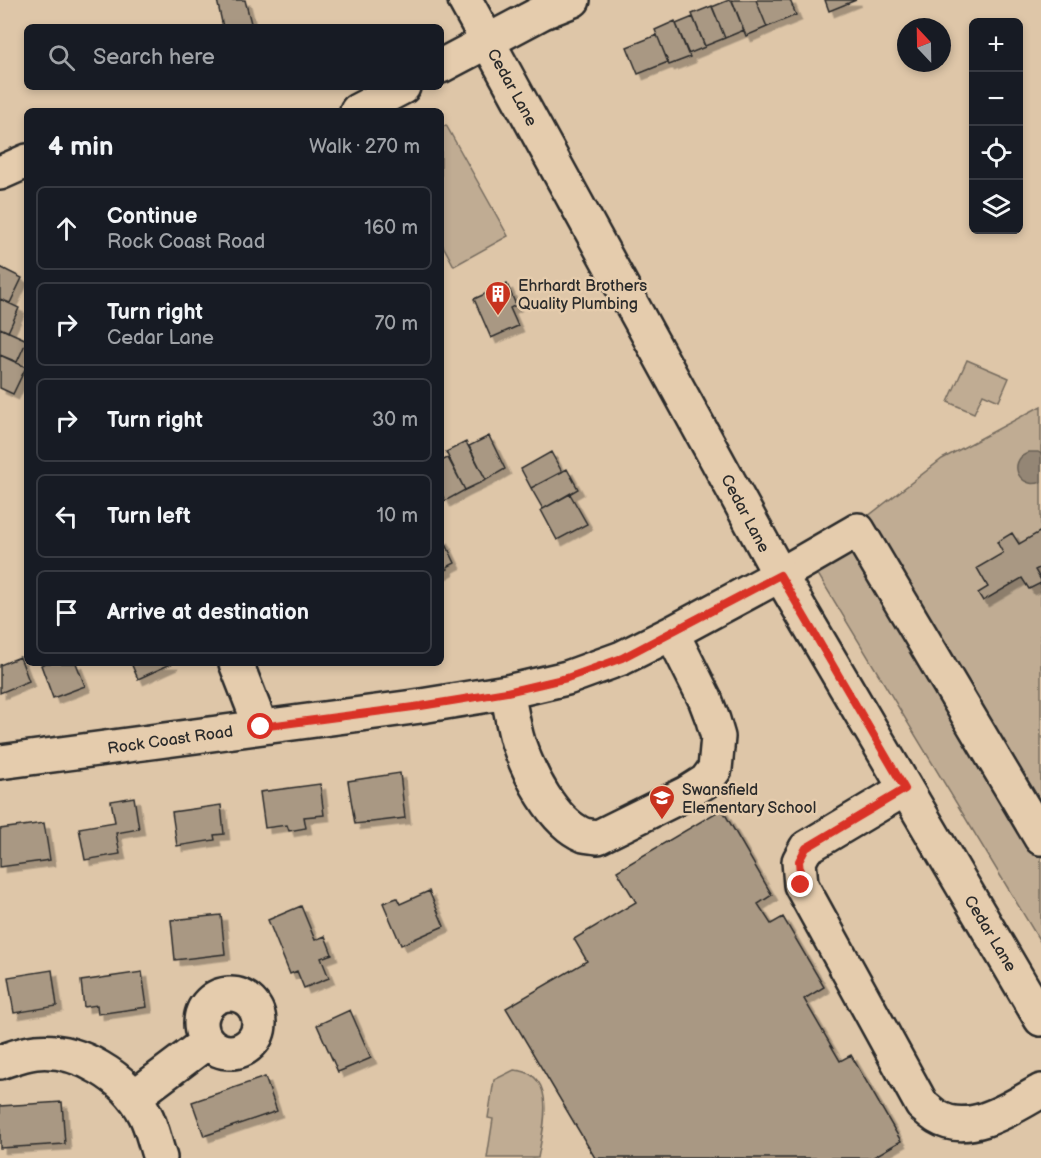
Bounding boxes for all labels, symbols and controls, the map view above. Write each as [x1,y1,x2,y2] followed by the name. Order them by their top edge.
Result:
[897,18,951,72] north arrow
[969,18,1023,234] map controls
[969,18,1023,72] button: +
[24,24,444,90] search box
[45,41,78,74] icon: search
[93,44,215,71] text: Search here
[483,46,541,130] street label: Cedar Lane
[969,72,1023,126] button: −
[969,126,1023,180] button: locate
[48,132,113,163] text: 4 min
[309,135,420,159] text: Walk · 270 m
[969,180,1023,234] button: layers
[107,203,197,230] text: Continue
[50,212,83,245] icon: ahead
[364,216,418,240] text: 160 m
[107,230,265,254] text: Rock Coast Road
[518,277,647,314] place label: Ehrhardt Brothers Quality Plumbing
[483,279,513,317] building icon: Ehrhardt Brothers Quality Plumbing
[107,299,203,326] text: Turn right
[50,308,83,341] icon: right
[374,312,418,336] text: 70 m
[107,326,214,350] text: Cedar Lane
[50,404,83,437] icon: right
[107,407,203,434] text: Turn right
[372,408,418,432] text: 30 m
[716,472,773,556] street label: Cedar Lane
[50,500,83,533] icon: left
[107,503,191,530] text: Turn left
[377,504,418,528] text: 10 m
[50,596,83,629] icon: arrive
[107,599,309,626] text: Arrive at destination
[247,713,273,739] route start
[106,722,234,759] street label: Rock Coast Road
[682,781,816,818] place label: Swansfield Elementary School
[647,783,677,821] school or university icon: Swansfield Elementary School
[787,871,813,897] route end
[960,892,1020,976] street label: Cedar Lane

